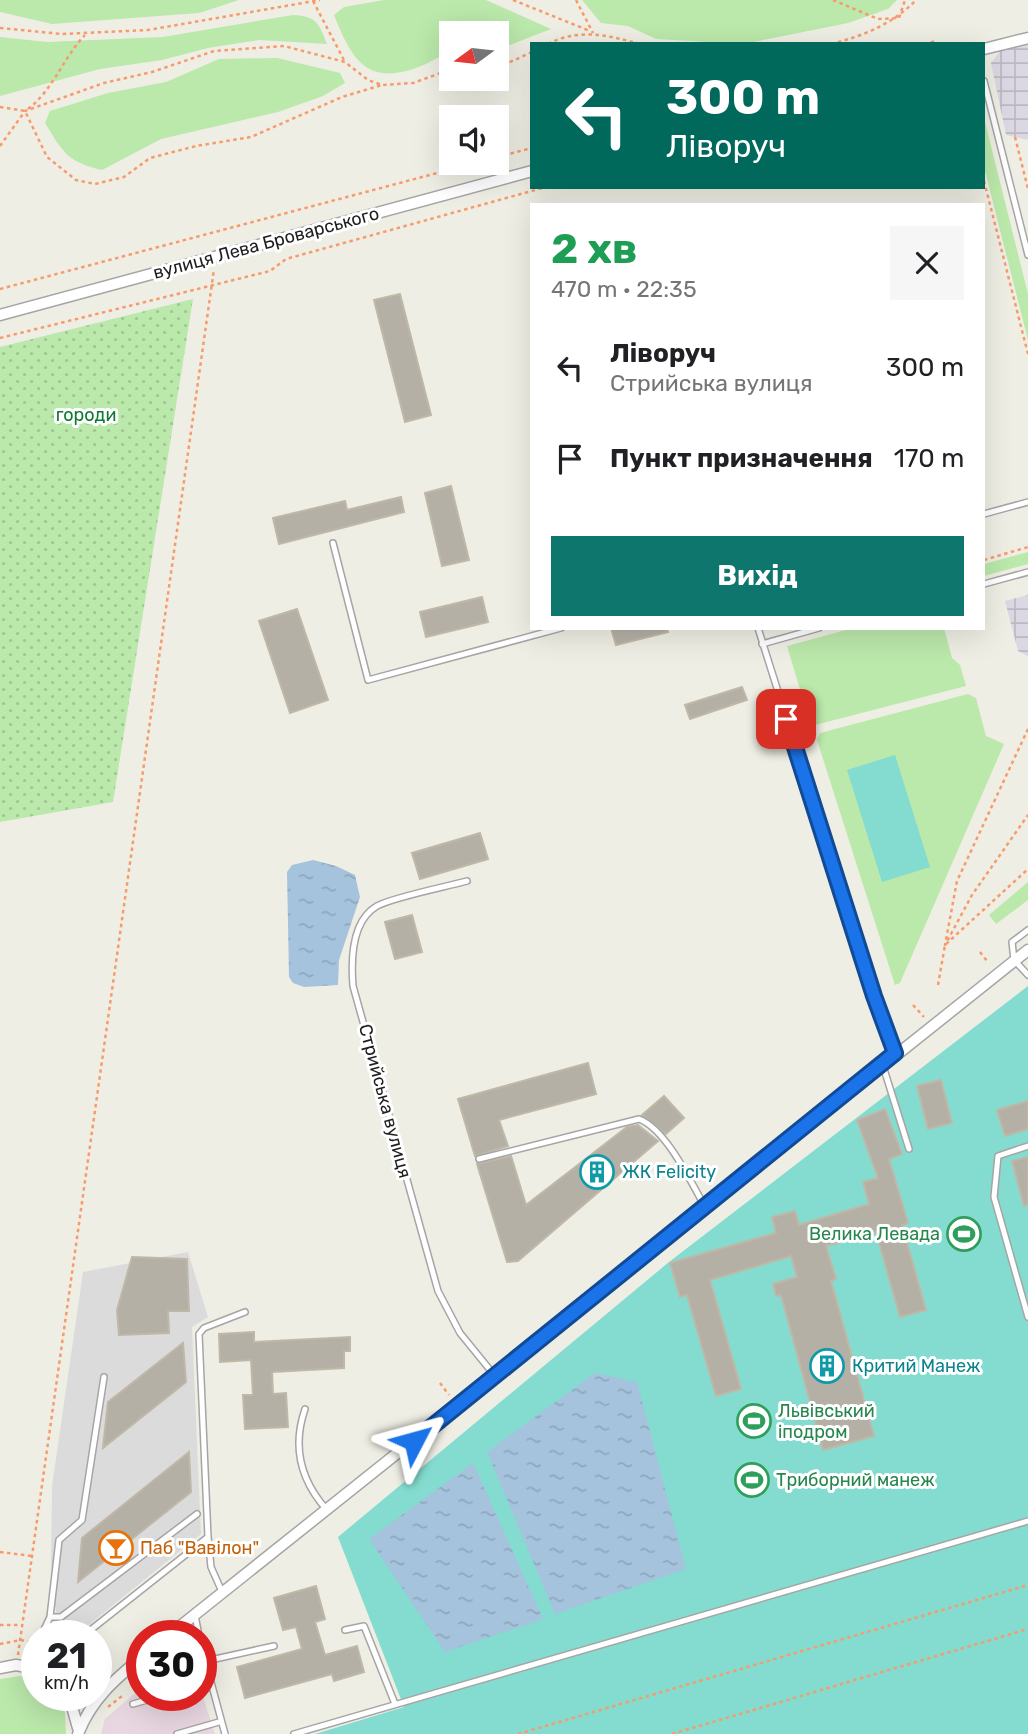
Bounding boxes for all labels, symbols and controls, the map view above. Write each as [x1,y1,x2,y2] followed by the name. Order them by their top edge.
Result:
[439,21,509,91] north arrow
[439,21,509,175] map controls
[666,68,820,126] text: 300 m
[551,70,642,161] icon: left
[439,105,509,175] button: sound
[666,127,786,165] text: Ліворуч
[151,202,381,284] street label: вулиця Лева Броварського
[551,224,637,274] text: 2 хв
[890,226,964,300] button: close
[551,275,697,303] text: 470 m · 22:35
[610,338,716,369] text: Ліворуч
[551,349,589,387] icon: left
[886,352,964,383] text: 300 m
[610,369,813,397] text: Стрийська вулиця
[56,404,116,426] park label: городи
[551,440,589,478] icon: arrive
[610,443,873,474] text: Пункт призначення
[894,443,964,474] text: 170 m
[551,536,964,616] button: Вихід
[756,689,816,749] pin
[767,700,805,738] icon: arrive
[354,1022,416,1180] street label: Стрийська вулиця
[578,1153,616,1191] building icon: ЖК Felicity
[622,1161,716,1183] place label: ЖК Felicity
[945,1215,983,1253] sports icon: Велика Левада
[809,1223,940,1245] place label: Велика Левада
[808,1347,846,1385] building icon: Критий Манеж
[852,1355,980,1377] place label: Критий Манеж
[778,1400,875,1443] place label: Львівський іподром
[735,1402,773,1440] sports icon: Львівський іподром
[377,1404,451,1478] position arrow
[733,1461,771,1499] sports icon: Триборний манеж
[776,1469,935,1491] place label: Триборний манеж
[97,1529,135,1567] bar icon: Паб "Вавілон"
[140,1537,259,1559] place label: Паб "Вавілон"
[126,1620,217,1711] speed limit sign: 30
[46,1635,87,1677] text: 21
[44,1672,89,1694] text: km/h

